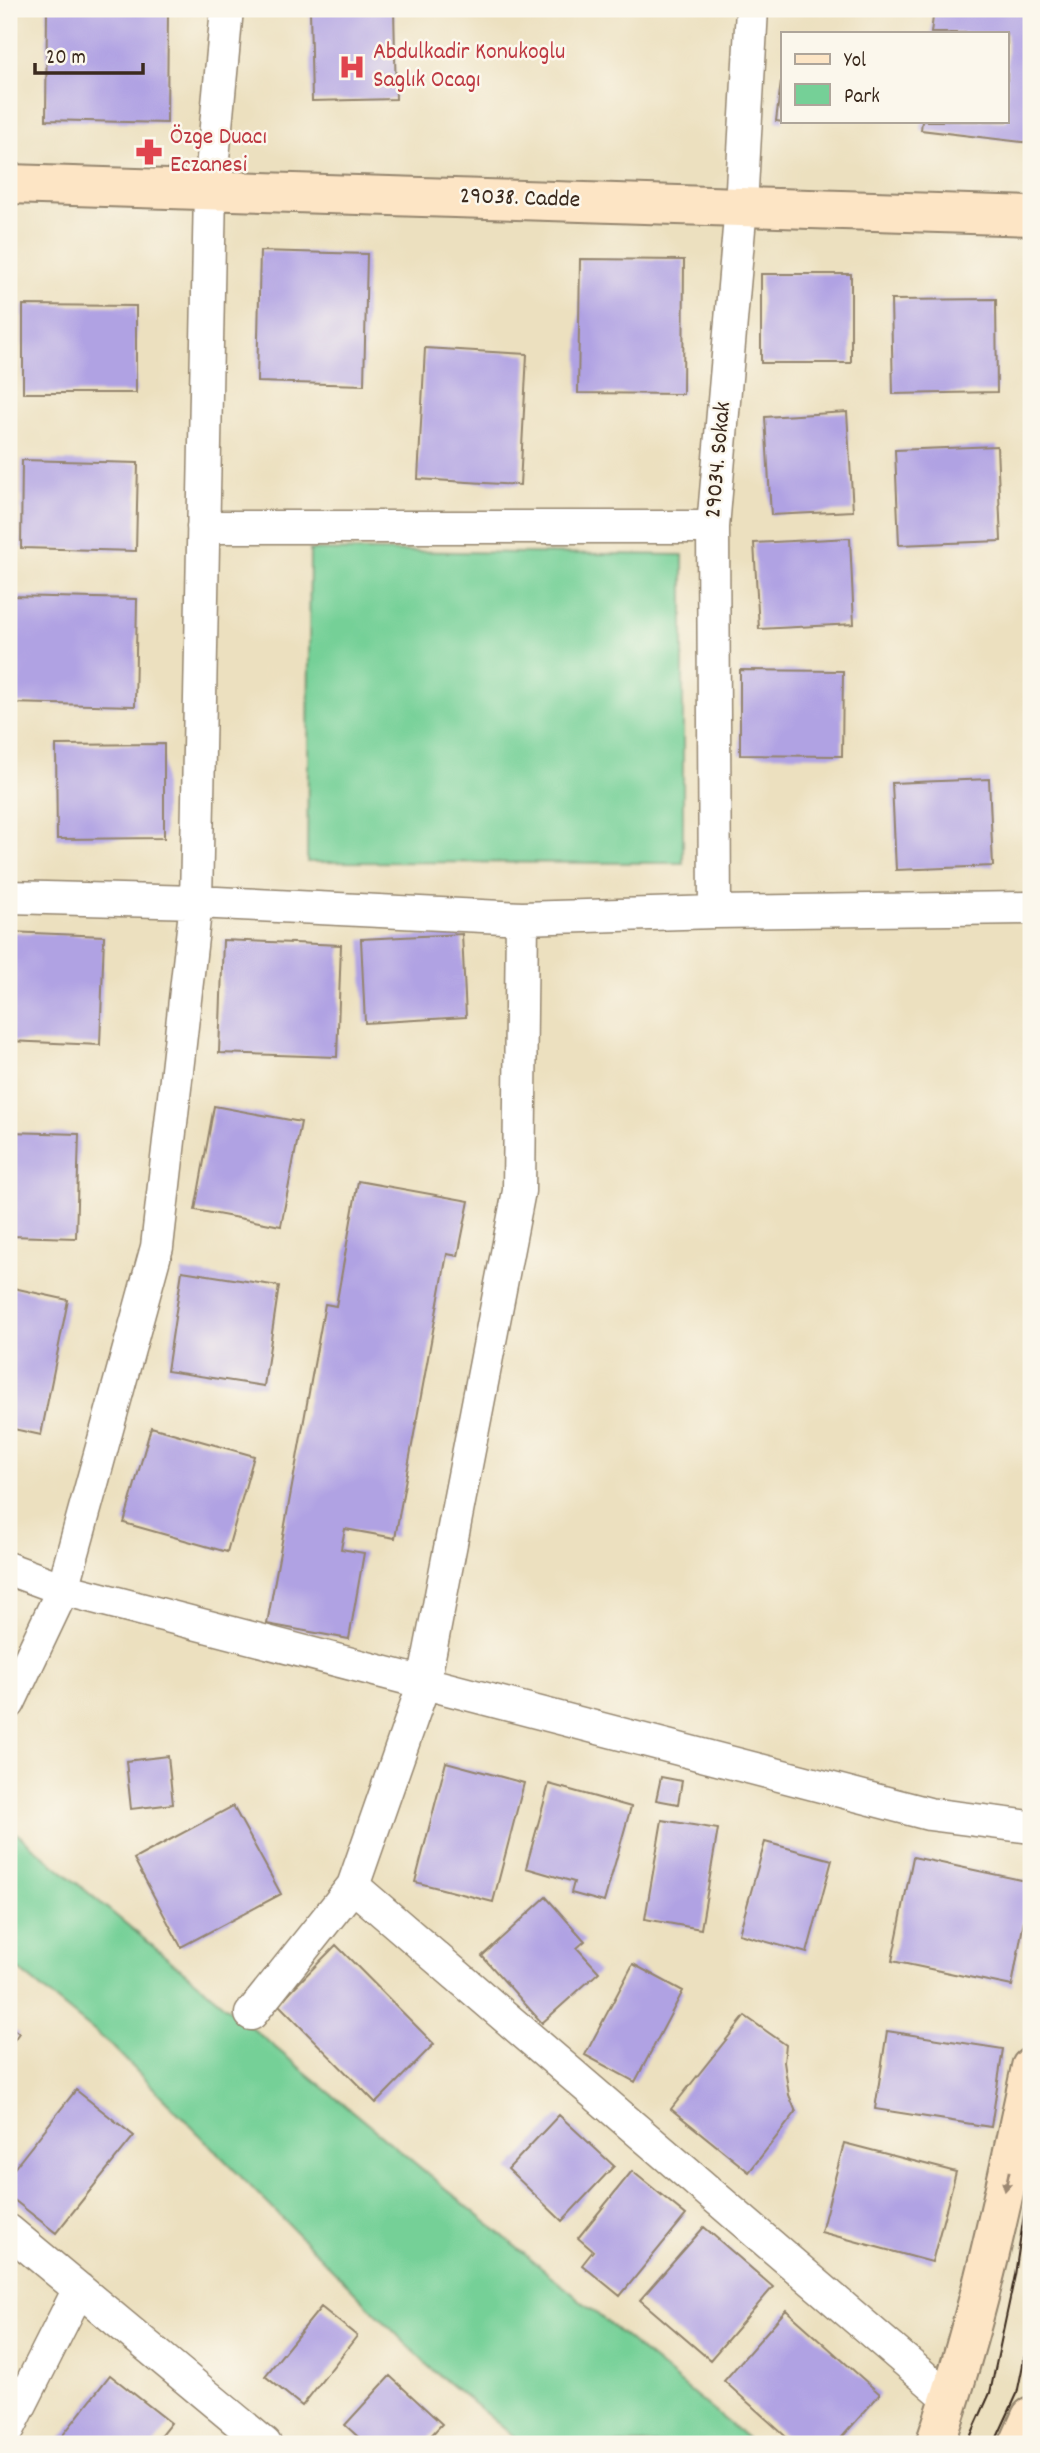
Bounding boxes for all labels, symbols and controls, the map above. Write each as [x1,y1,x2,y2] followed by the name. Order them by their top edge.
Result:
[35,32,144,76] scale bar
[781,32,1009,122] legend
[373,36,565,98] place label: Abdulkadir Konukoglu Saglık Ocagı
[46,44,86,74] text: 20 m
[844,47,866,77] text: Yol
[337,52,367,82] hospital icon: Abdulkadir Konukoglu Saglık Ocagı
[844,83,880,113] text: Park
[170,121,267,183] place label: Özge Duacı Eczanesi
[134,137,164,167] pharmacy icon: Özge Duacı Eczanesi
[459,180,581,218] street label: 29038. Cadde
[697,400,741,520] street label: 29034. Sokak
[1002,2170,1013,2192] one-way arrow

